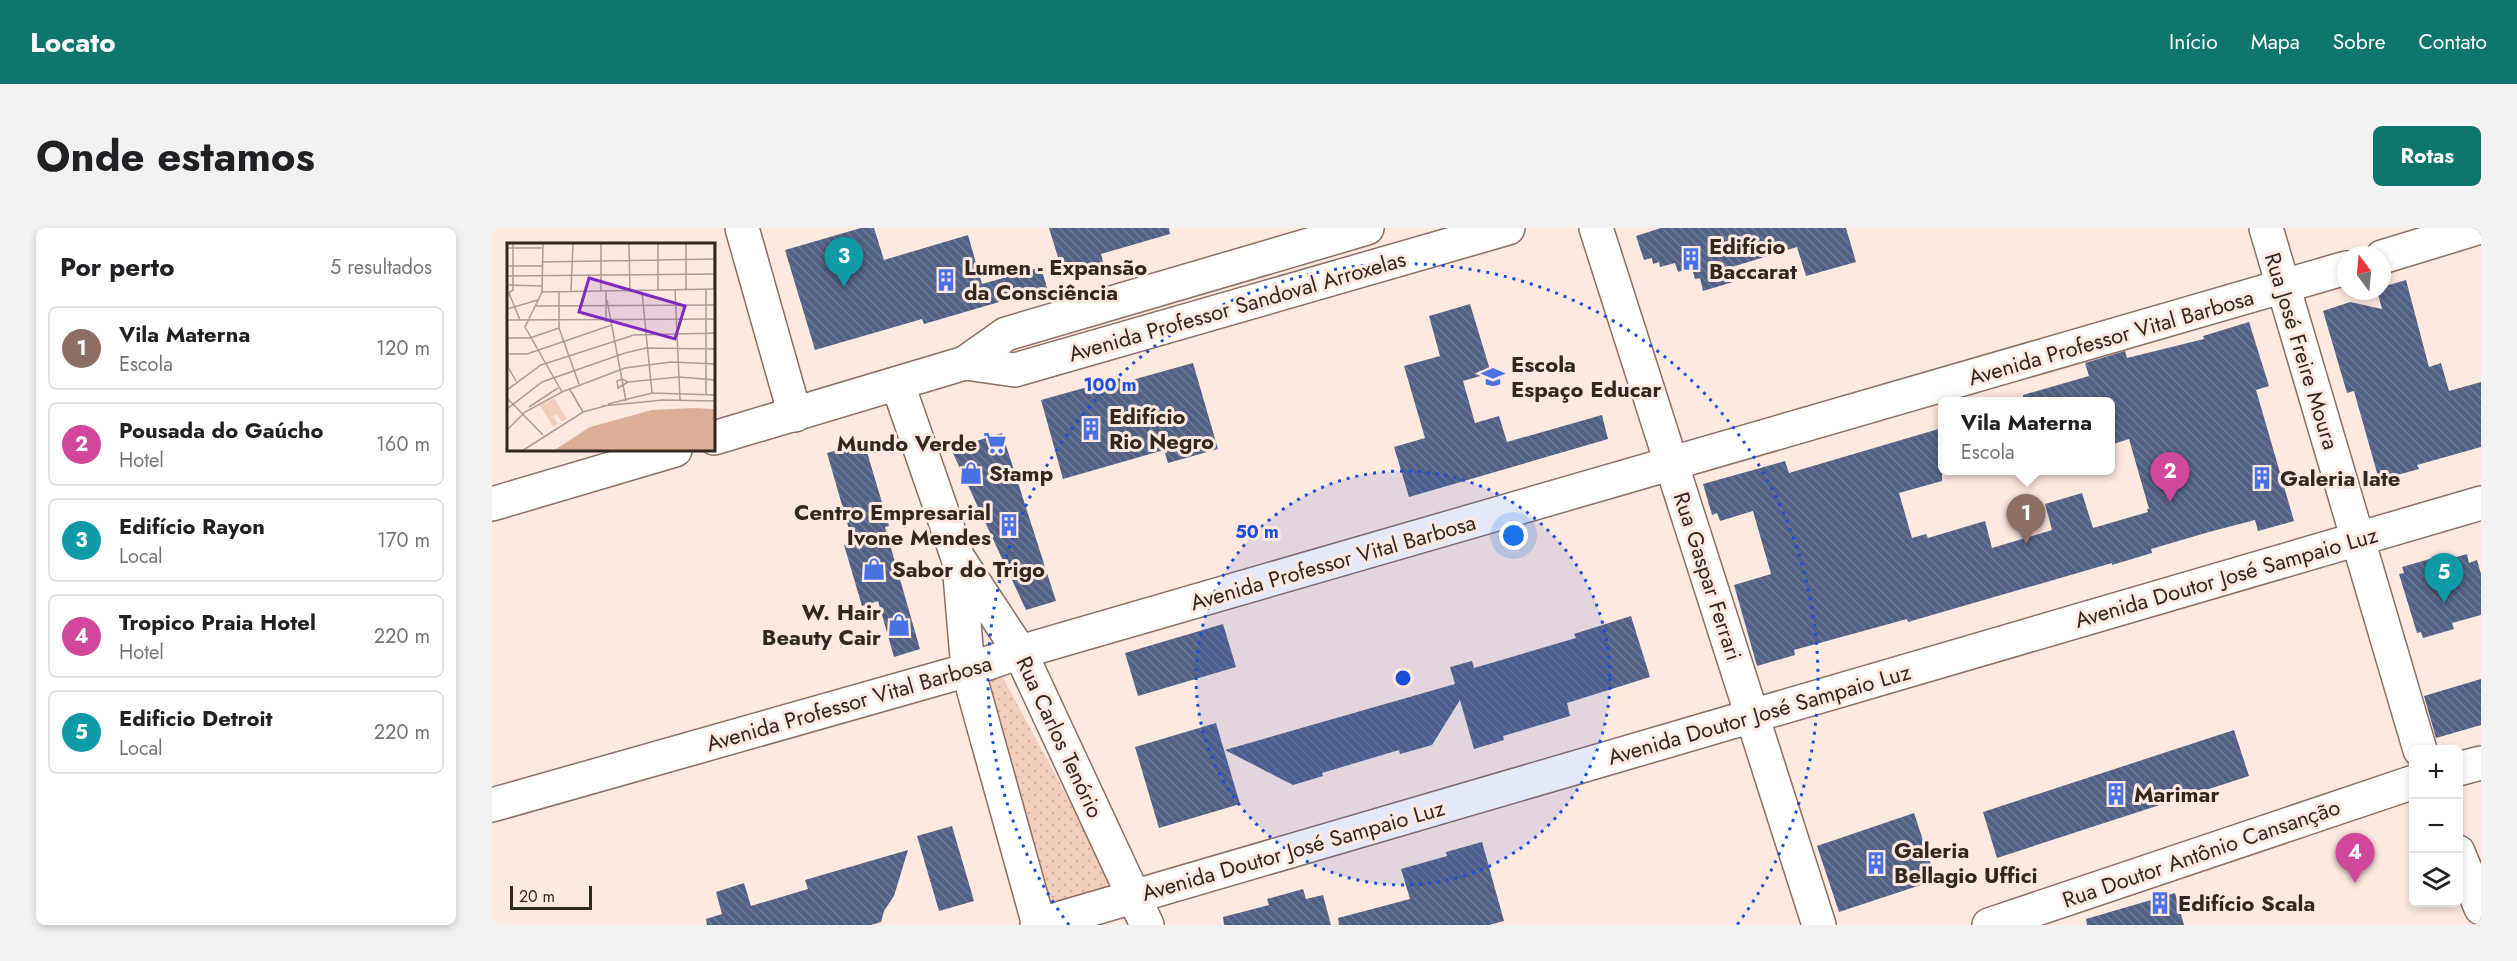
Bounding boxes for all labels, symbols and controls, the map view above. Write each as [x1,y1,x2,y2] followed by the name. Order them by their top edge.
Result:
[30,22,116,63] text: Locato
[2169,27,2218,57] text: Início
[2251,27,2300,57] text: Mapa
[2333,27,2385,57] text: Sobre
[2418,27,2487,57] text: Contato
[36,126,315,187] text: Onde estamos
[2373,126,2481,186] button: Rotas
[1709,230,1797,287] place label: Edifício Baccarat
[824,238,864,287] pin: 3
[1065,242,1410,370] street label: Avenida Professor Sandoval Arroxelas
[507,243,716,452] inset map
[1678,246,1704,272] building icon: Edifício Baccarat
[2337,246,2391,300] north arrow
[60,248,174,286] text: Por perto
[2257,248,2347,454] street label: Rua José Freire Moura
[964,251,1147,308] place label: Lumen - Expansão da Consciência
[330,253,432,282] text: 5 resultados
[933,267,959,293] building icon: Lumen - Expansão da Consciência
[1965,281,2257,393] street label: Avenida Professor Vital Barbosa
[119,318,250,350] text: Vila Materna
[76,334,87,363] text: 1
[376,334,430,363] text: 120 m
[1511,348,1661,405] place label: Escola Espaço Educar
[119,350,173,379] text: Escola
[1480,364,1506,390] school or university icon: Escola Espaço Educar
[1083,372,1137,398] text: 100 m
[1938,397,2115,475] popup
[1109,400,1214,457] place label: Edifício Rio Negro
[1961,406,2092,438] text: Vila Materna
[119,414,324,446] text: Pousada do Gaúcho
[1078,416,1104,442] building icon: Edifício Rio Negro
[837,427,977,459] place label: Mundo Verde
[75,430,88,459] text: 2
[376,430,430,459] text: 160 m
[982,430,1008,456] supermarket icon: Mundo Verde
[1961,438,2015,467] text: Escola
[119,446,164,475] text: Hotel
[2150,452,2190,502] pin: 2
[989,457,1053,489] place label: Stamp
[958,460,984,486] shop icon: Stamp
[2280,462,2400,494] place label: Galeria Iate
[2249,465,2275,491] building icon: Galeria Iate
[1666,488,1750,664] street label: Rua Gaspar Ferrari
[2006,494,2045,544] pin: 1
[794,496,991,553] place label: Centro Empresarial Ivone Mendes
[1187,506,1479,618] street label: Avenida Professor Vital Barbosa
[119,510,265,542] text: Edifício Rayon
[996,512,1022,538] building icon: Centro Empresarial Ivone Mendes
[2071,518,2381,636] street label: Avenida Doutor José Sampaio Luz
[1235,519,1279,545] text: 50 m
[1499,521,1528,550] your location
[75,526,88,555] text: 3
[377,526,430,555] text: 170 m
[119,542,163,571] text: Local
[892,553,1045,585] place label: Sabor do Trigo
[2424,554,2464,603] pin: 5
[861,556,887,582] shop icon: Sabor do Trigo
[762,596,881,653] place label: W. Hair Beauty Cair
[119,606,316,638] text: Tropico Praia Hotel
[886,612,912,638] shop icon: W. Hair Beauty Cair
[75,622,88,651] text: 4
[374,622,430,651] text: 220 m
[119,638,164,667] text: Hotel
[703,647,995,759] street label: Avenida Professor Vital Barbosa
[1009,651,1111,823] street label: Rua Carlos Tenório
[1604,655,1914,773] street label: Avenida Doutor José Sampaio Luz
[1393,668,1413,688] centre of rings
[119,702,273,734] text: Edificio Detroit
[75,718,88,747] text: 5
[374,718,430,747] text: 220 m
[119,734,163,763] text: Local
[2409,745,2463,907] map controls
[2409,745,2463,799] button: +
[2134,778,2220,810] place label: Marimar
[2103,781,2129,807] building icon: Marimar
[2058,790,2344,916] street label: Rua Doutor Antônio Cansanção
[1138,791,1448,909] street label: Avenida Doutor José Sampaio Luz
[2409,799,2463,853] button: −
[1894,834,2038,891] place label: Galeria Bellagio Uffici
[2336,834,2374,883] pin: 4
[1863,850,1889,876] building icon: Galeria Bellagio Uffici
[2409,853,2463,907] button: layers
[510,883,592,910] scale bar
[519,885,555,908] text: 20 m
[2178,887,2315,919] place label: Edifício Scala
[2147,890,2173,916] building icon: Edifício Scala

